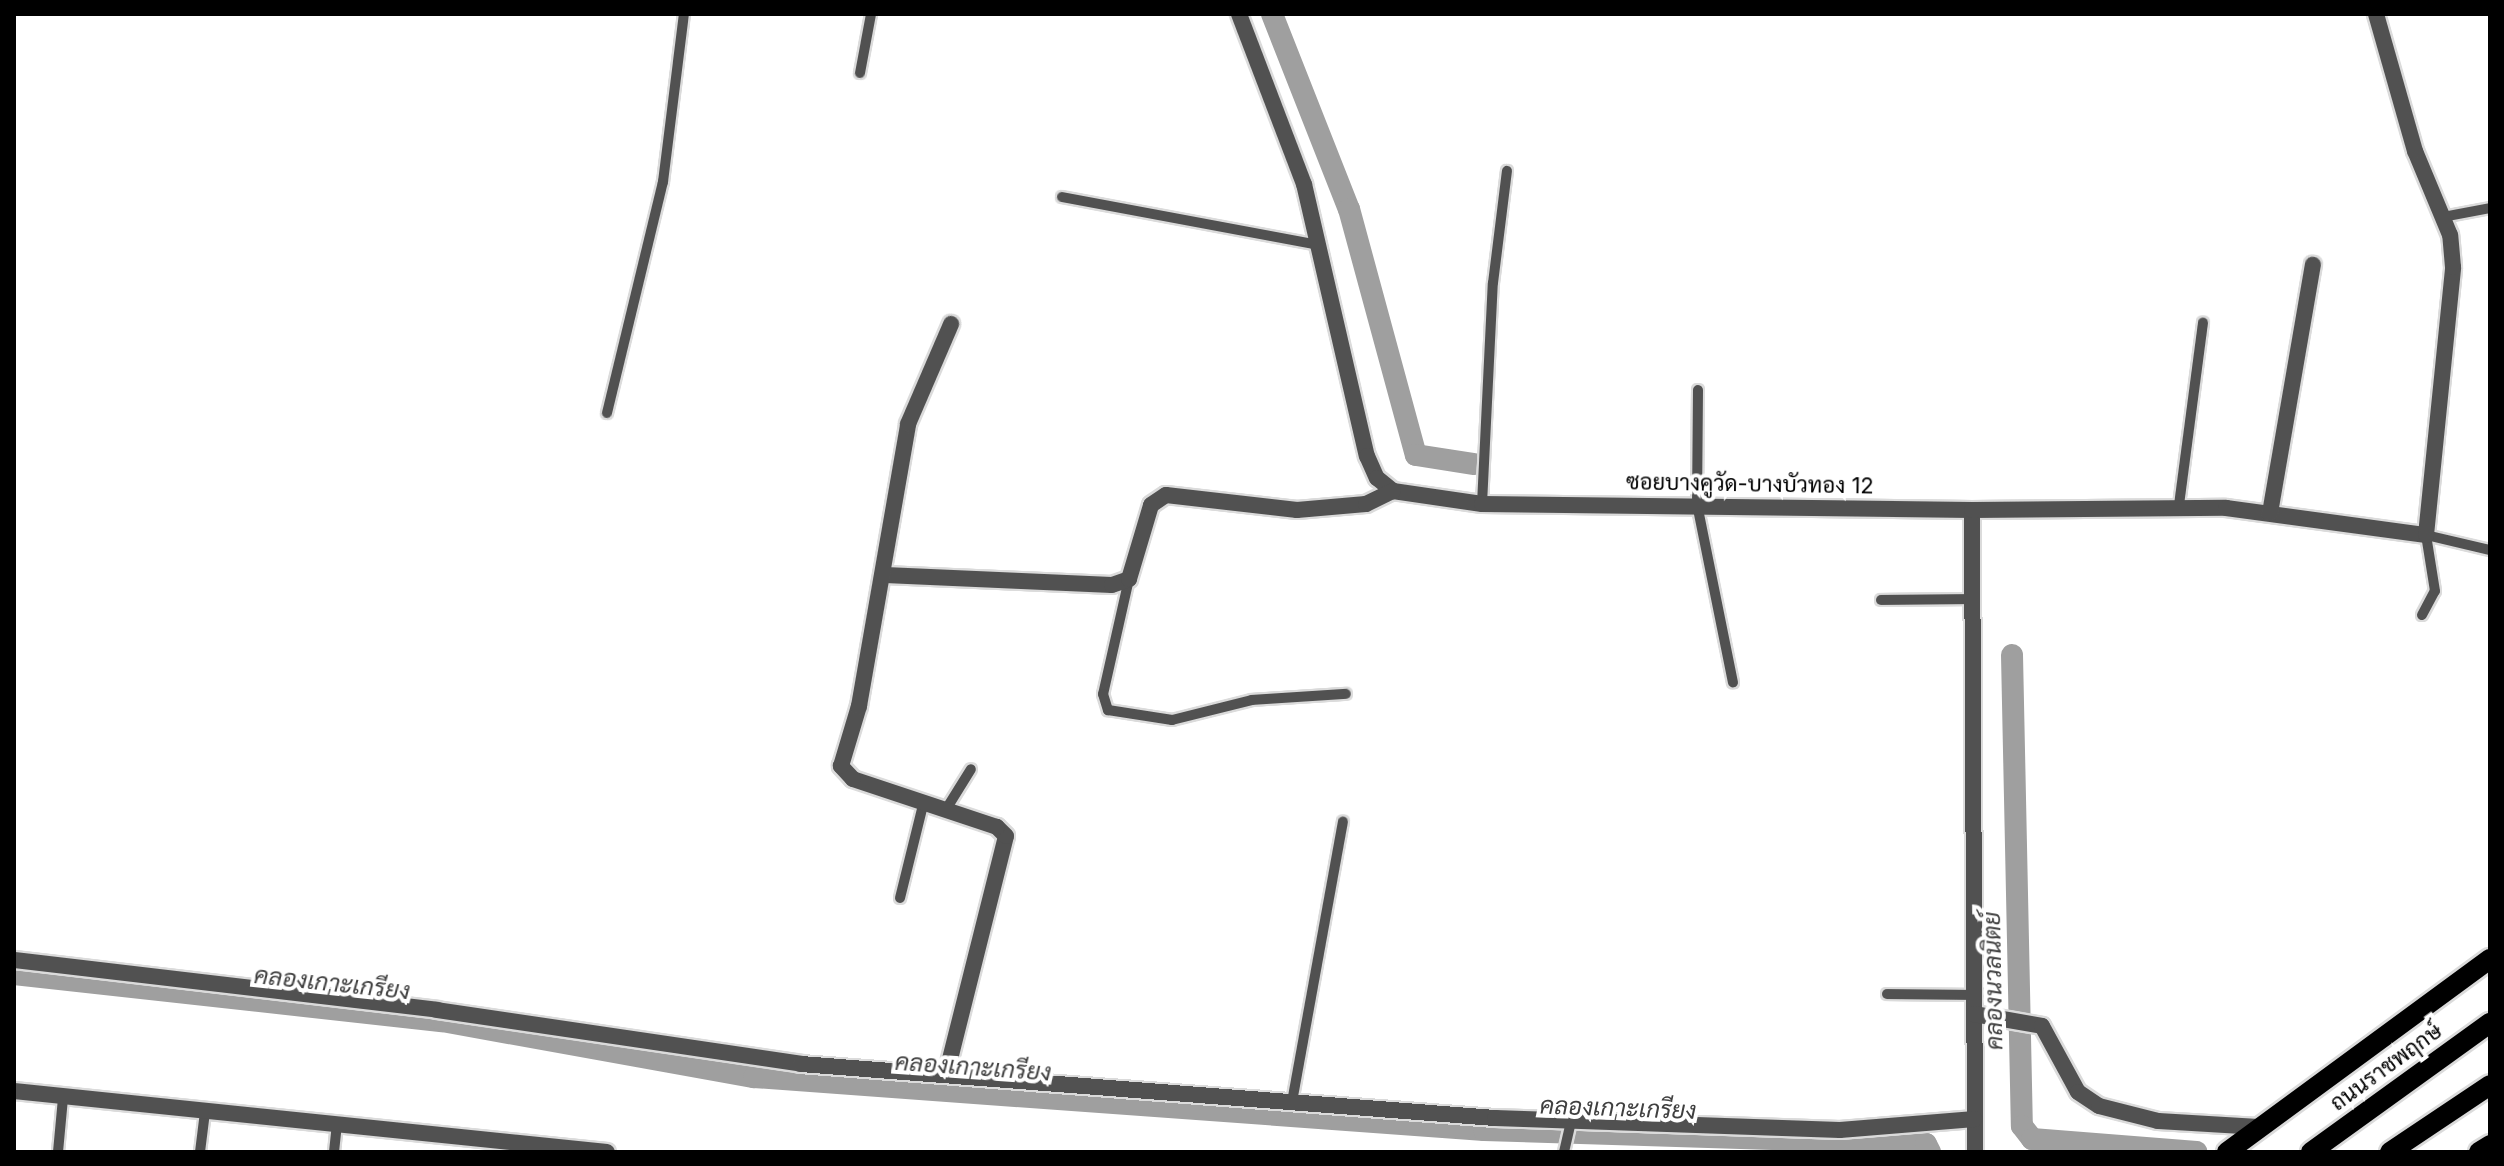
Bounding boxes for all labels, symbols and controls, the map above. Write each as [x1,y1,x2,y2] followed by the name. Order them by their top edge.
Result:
[1626,469,1874,499] street label: ซอยบางคูวัด-บางบัวทอง 12
[1977,912,2009,1050] water label: คลองนวลนิตย์
[253,960,411,1006] water label: คลองเกาะเกรียง
[2325,1018,2447,1116] street label: ถนนราชพฤกษ์
[894,1047,1052,1087] water label: คลองเกาะเกรียง
[1539,1091,1697,1125] water label: คลองเกาะเกรียง

